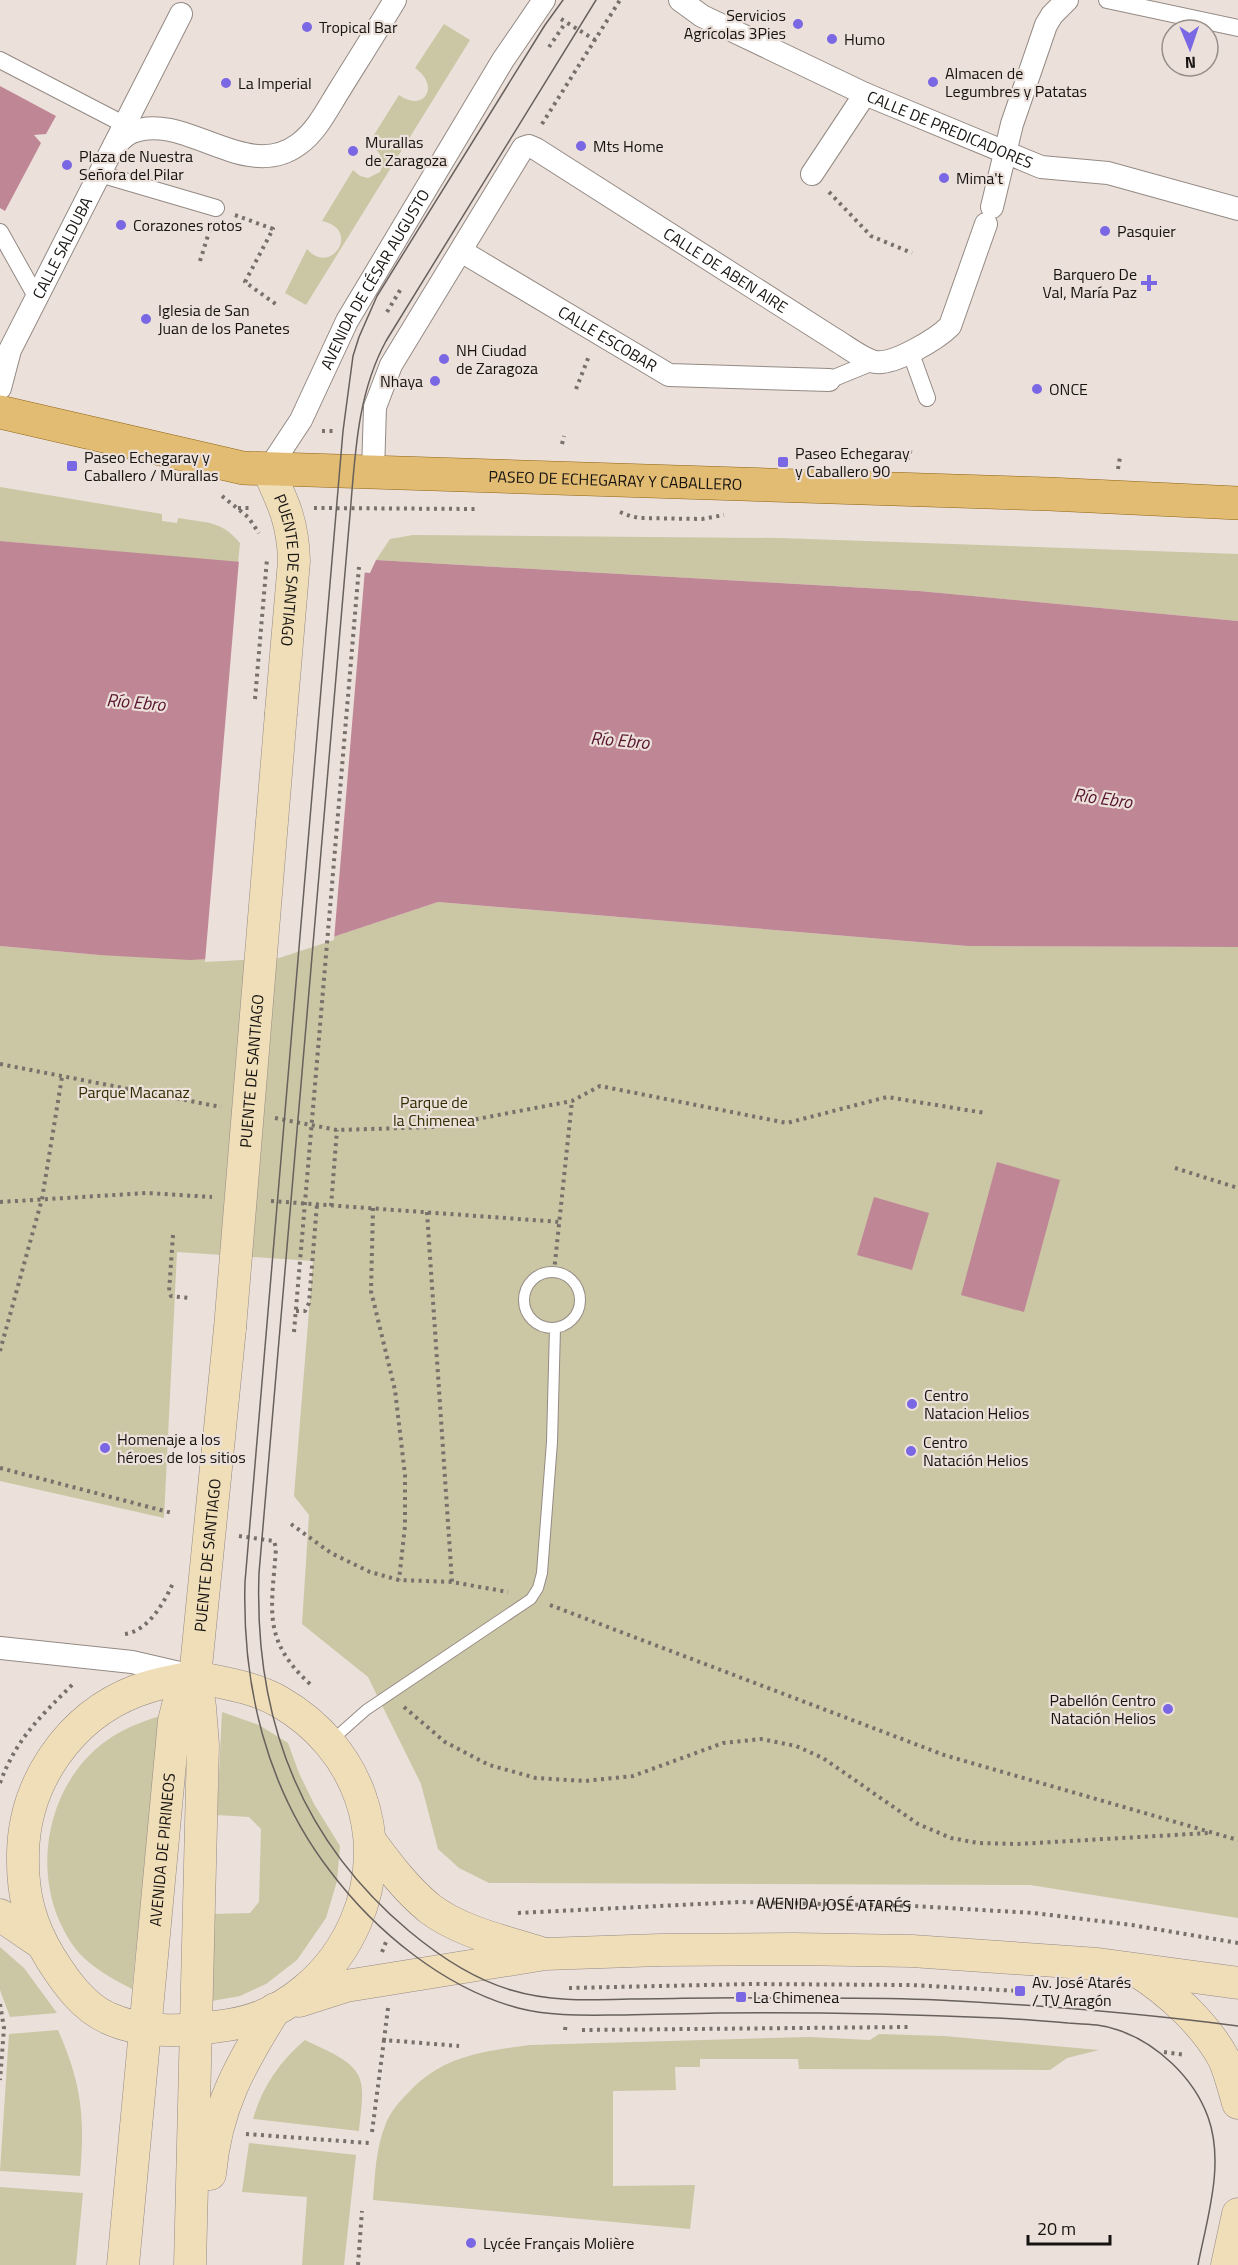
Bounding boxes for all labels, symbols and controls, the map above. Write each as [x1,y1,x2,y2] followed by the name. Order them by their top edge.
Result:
[684,3,786,45] place label: Servicios Agrícolas 3Pies
[319,15,398,39] place label: Tropical Bar
[791,17,805,31] marker: Servicios Agrícolas 3Pies
[1160,18,1220,78] north arrow
[300,20,314,34] marker: Tropical Bar
[844,27,885,51] place label: Humo
[825,32,839,46] marker: Humo
[1185,51,1196,75] text: N
[945,61,1087,103] place label: Almacen de Legumbres y Patatas
[238,71,312,95] place label: La Imperial
[926,75,940,89] marker: Almacen de Legumbres y Patatas
[219,76,233,90] marker: La Imperial
[863,84,1037,174] street label: CALLE DE PREDICADORES
[365,130,447,172] place label: Murallas de Zaragoza
[593,134,664,158] place label: Mts Home
[574,139,588,153] marker: Mts Home
[79,144,193,186] place label: Plaza de Nuestra Señora del Pilar
[346,144,360,158] marker: Murallas de Zaragoza
[60,158,74,172] marker: Plaza de Nuestra Señora del Pilar
[956,166,1004,190] place label: Mima't
[937,171,951,185] marker: Mima't
[314,184,435,373] street label: AVENIDA DE CÉSAR AUGUSTO
[26,192,98,303] street label: CALLE SALDUBA
[133,213,242,237] place label: Corazones rotos
[114,218,128,232] marker: Corazones rotos
[1117,219,1176,243] place label: Pasquier
[659,221,793,319] street label: CALLE DE ABEN AIRE
[1098,224,1112,238] marker: Pasquier
[1043,262,1137,304] place label: Barquero De Val, María Paz
[1142,276,1156,290] marker: Barquero De Val, María Paz
[158,298,290,340] place label: Iglesia de San Juan de los Panetes
[554,300,662,378] street label: CALLE ESCOBAR
[139,312,153,326] marker: Iglesia de San Juan de los Panetes
[456,338,538,380] place label: NH Ciudad de Zaragoza
[437,352,451,366] marker: NH Ciudad de Zaragoza
[380,369,423,393] place label: Nhaya
[428,374,442,388] marker: Nhaya
[1049,377,1088,401] place label: ONCE
[1030,382,1044,396] marker: ONCE
[795,441,910,483] place label: Paseo Echegaray y Caballero 90
[84,445,218,487] place label: Paseo Echegaray y Caballero / Murallas
[776,455,790,469] marker: Paseo Echegaray y Caballero 90
[65,459,79,473] marker: Paseo Echegaray y Caballero / Murallas
[488,464,743,496] street label: PASEO DE ECHEGARAY Y CABALLERO
[268,490,306,647] street label: PUENTE DE SANTIAGO
[105,686,168,718] water label: Río Ebro
[589,724,652,756] water label: Río Ebro
[1072,781,1135,816] water label: Río Ebro
[233,993,270,1149] street label: PUENTE DE SANTIAGO
[78,1080,190,1104] park label: Parque Macanaz
[393,1090,475,1132] park label: Parque de la Chimenea
[924,1383,1029,1425] place label: Centro Natacion Helios
[905,1397,919,1411] marker: Centro Natacion Helios
[117,1427,246,1469] place label: Homenaje a los héroes de los sitios
[923,1430,1028,1472] place label: Centro Natación Helios
[98,1441,112,1455] marker: Homenaje a los héroes de los sitios
[904,1444,918,1458] marker: Centro Natación Helios
[188,1477,227,1633] street label: PUENTE DE SANTIAGO
[1050,1688,1156,1730] place label: Pabellón Centro Natación Helios
[1161,1702,1175,1716] marker: Pabellón Centro Natación Helios
[143,1772,181,1928] street label: AVENIDA DE PIRINEOS
[756,1890,911,1918] street label: AVENIDA JOSÉ ATARÉS
[1032,1970,1131,2012] place label: Av. José Atarés / TV Aragón
[1013,1984,1027,1998] marker: Av. José Atarés / TV Aragón
[753,1985,839,2009] place label: La Chimenea
[734,1990,748,2004] marker: La Chimenea
[1028,2208,1110,2246] scale bar
[1037,2215,1076,2242] text: 20 m
[483,2231,634,2255] place label: Lycée Français Molière
[464,2236,478,2250] marker: Lycée Français Molière

